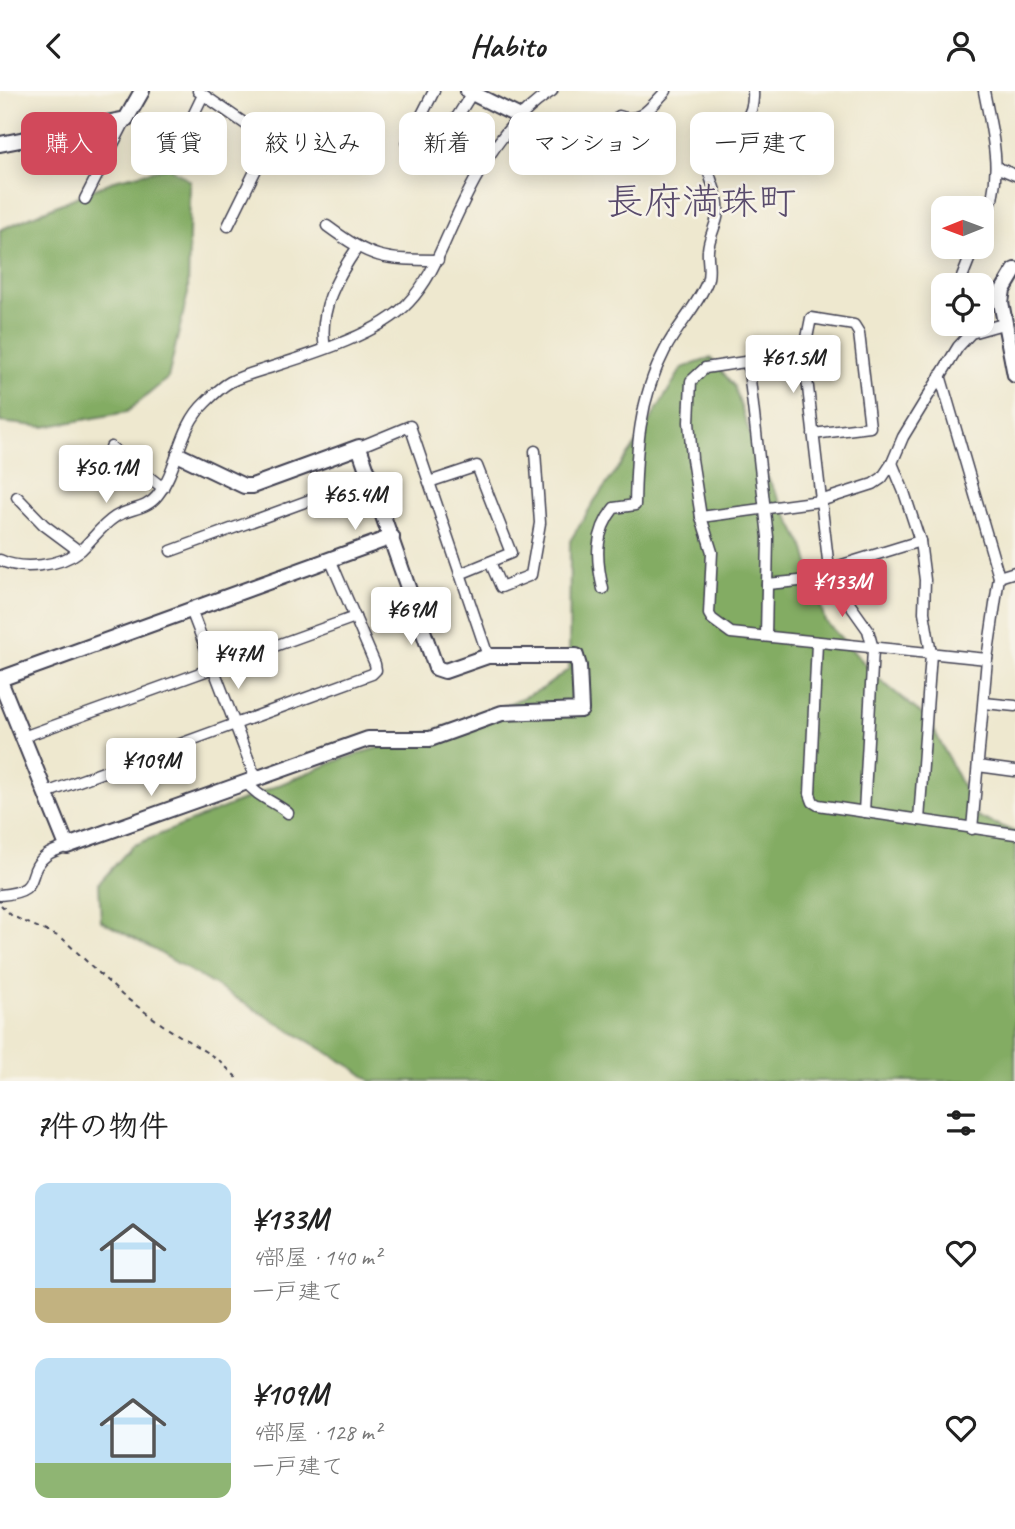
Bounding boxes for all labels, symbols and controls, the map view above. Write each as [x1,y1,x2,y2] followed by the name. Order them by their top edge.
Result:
[470,25,545,66] text: Habito
[35,27,73,65] icon: back
[942,27,980,65] icon: person
[21,112,117,175] chip: 購入
[131,112,227,175] chip: 賃貸
[241,112,385,175] chip: 絞り込み
[399,112,495,175] chip: 新着
[509,112,676,175] chip: マンション
[690,112,834,175] chip: 一戸建て
[606,178,796,225] district label: 長府満珠町
[931,196,994,259] north arrow
[931,196,994,336] map controls
[931,273,994,336] button: locate
[736,335,850,395] pin: ¥61.5M
[762,343,824,372] text: ¥61.5M
[49,445,163,505] pin: ¥50.1M
[75,453,137,482] text: ¥50.1M
[298,473,412,532] pin: ¥65.4M
[324,480,386,509] text: ¥65.4M
[793,559,891,619] pin: ¥133M
[813,567,871,596] text: ¥133M
[370,587,452,647] pin: ¥69M
[387,595,435,624] text: ¥69M
[197,631,279,691] pin: ¥47M
[214,639,262,668] text: ¥47M
[102,739,200,798] pin: ¥109M
[122,746,180,775] text: ¥109M
[942,1104,980,1142] icon: filters
[35,1107,168,1145] text: 7件の物件
[252,1200,328,1238] text: ¥133M
[91,1211,175,1295] icon: home
[942,1234,980,1272] icon: heart
[252,1243,381,1272] text: 4部屋 · 140 m²
[252,1277,344,1306] text: 一戸建て
[252,1375,328,1413] text: ¥109M
[91,1386,175,1470] icon: home
[942,1409,980,1447] icon: heart
[252,1418,381,1447] text: 4部屋 · 128 m²
[252,1452,344,1481] text: 一戸建て

